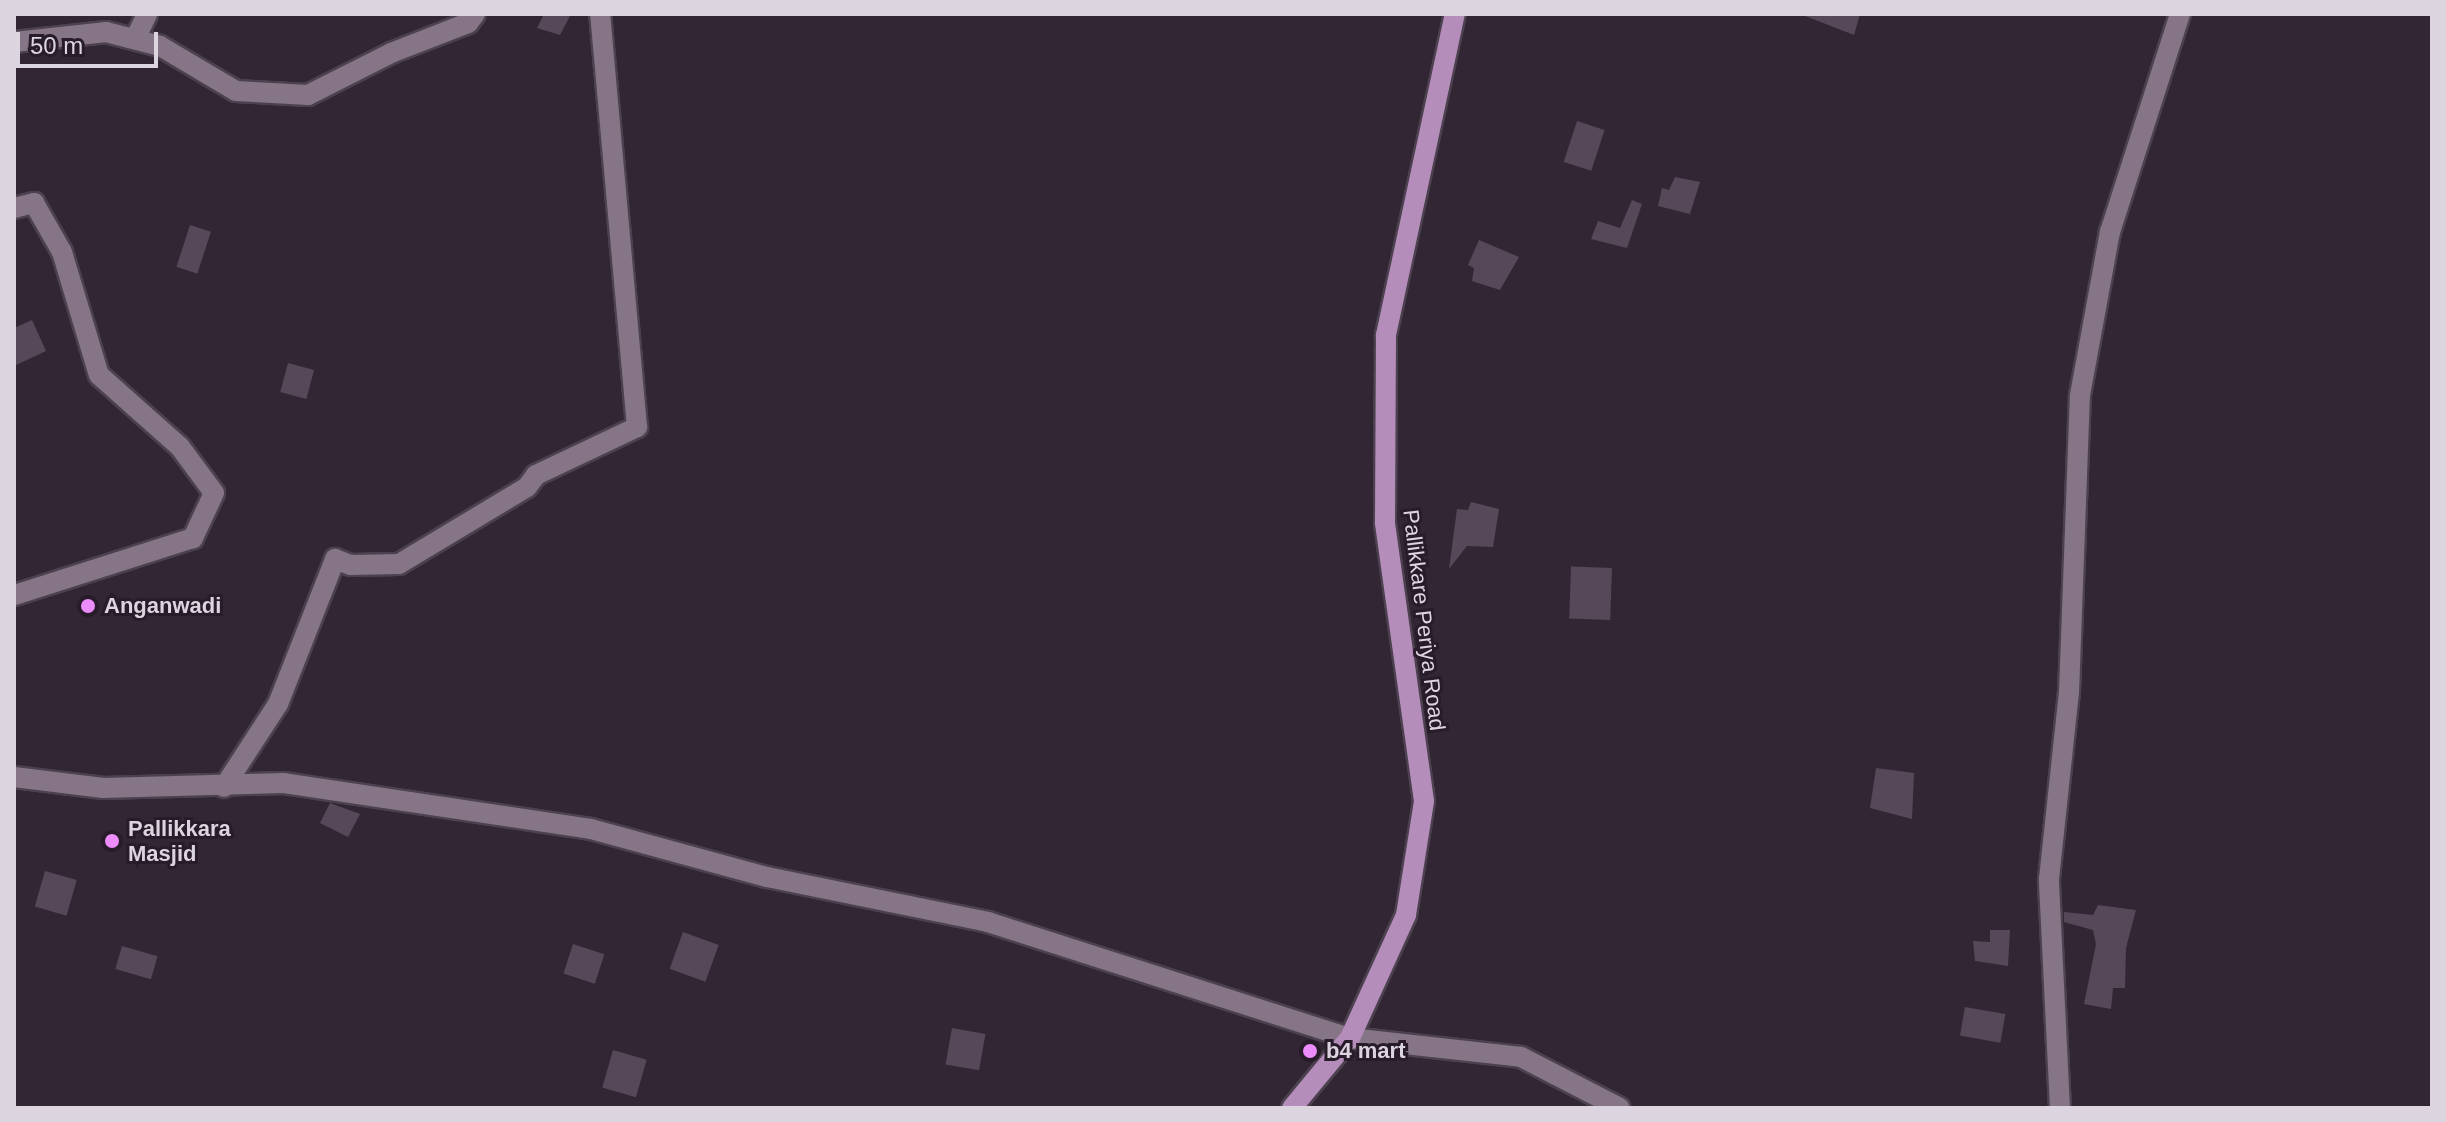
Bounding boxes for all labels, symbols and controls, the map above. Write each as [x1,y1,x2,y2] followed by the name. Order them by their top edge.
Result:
[20,16,162,66] scale bar
[30,32,83,59] text: 50 m
[1397,508,1451,732] street label: Pallikkare Periya Road
[104,593,221,619] place label: Anganwadi
[79,597,97,615] marker: Anganwadi
[128,815,231,866] place label: Pallikkara Masjid
[103,832,121,850] marker: Pallikkara Masjid
[1326,1038,1405,1064] place label: b4 mart
[1301,1042,1319,1060] marker: b4 mart

